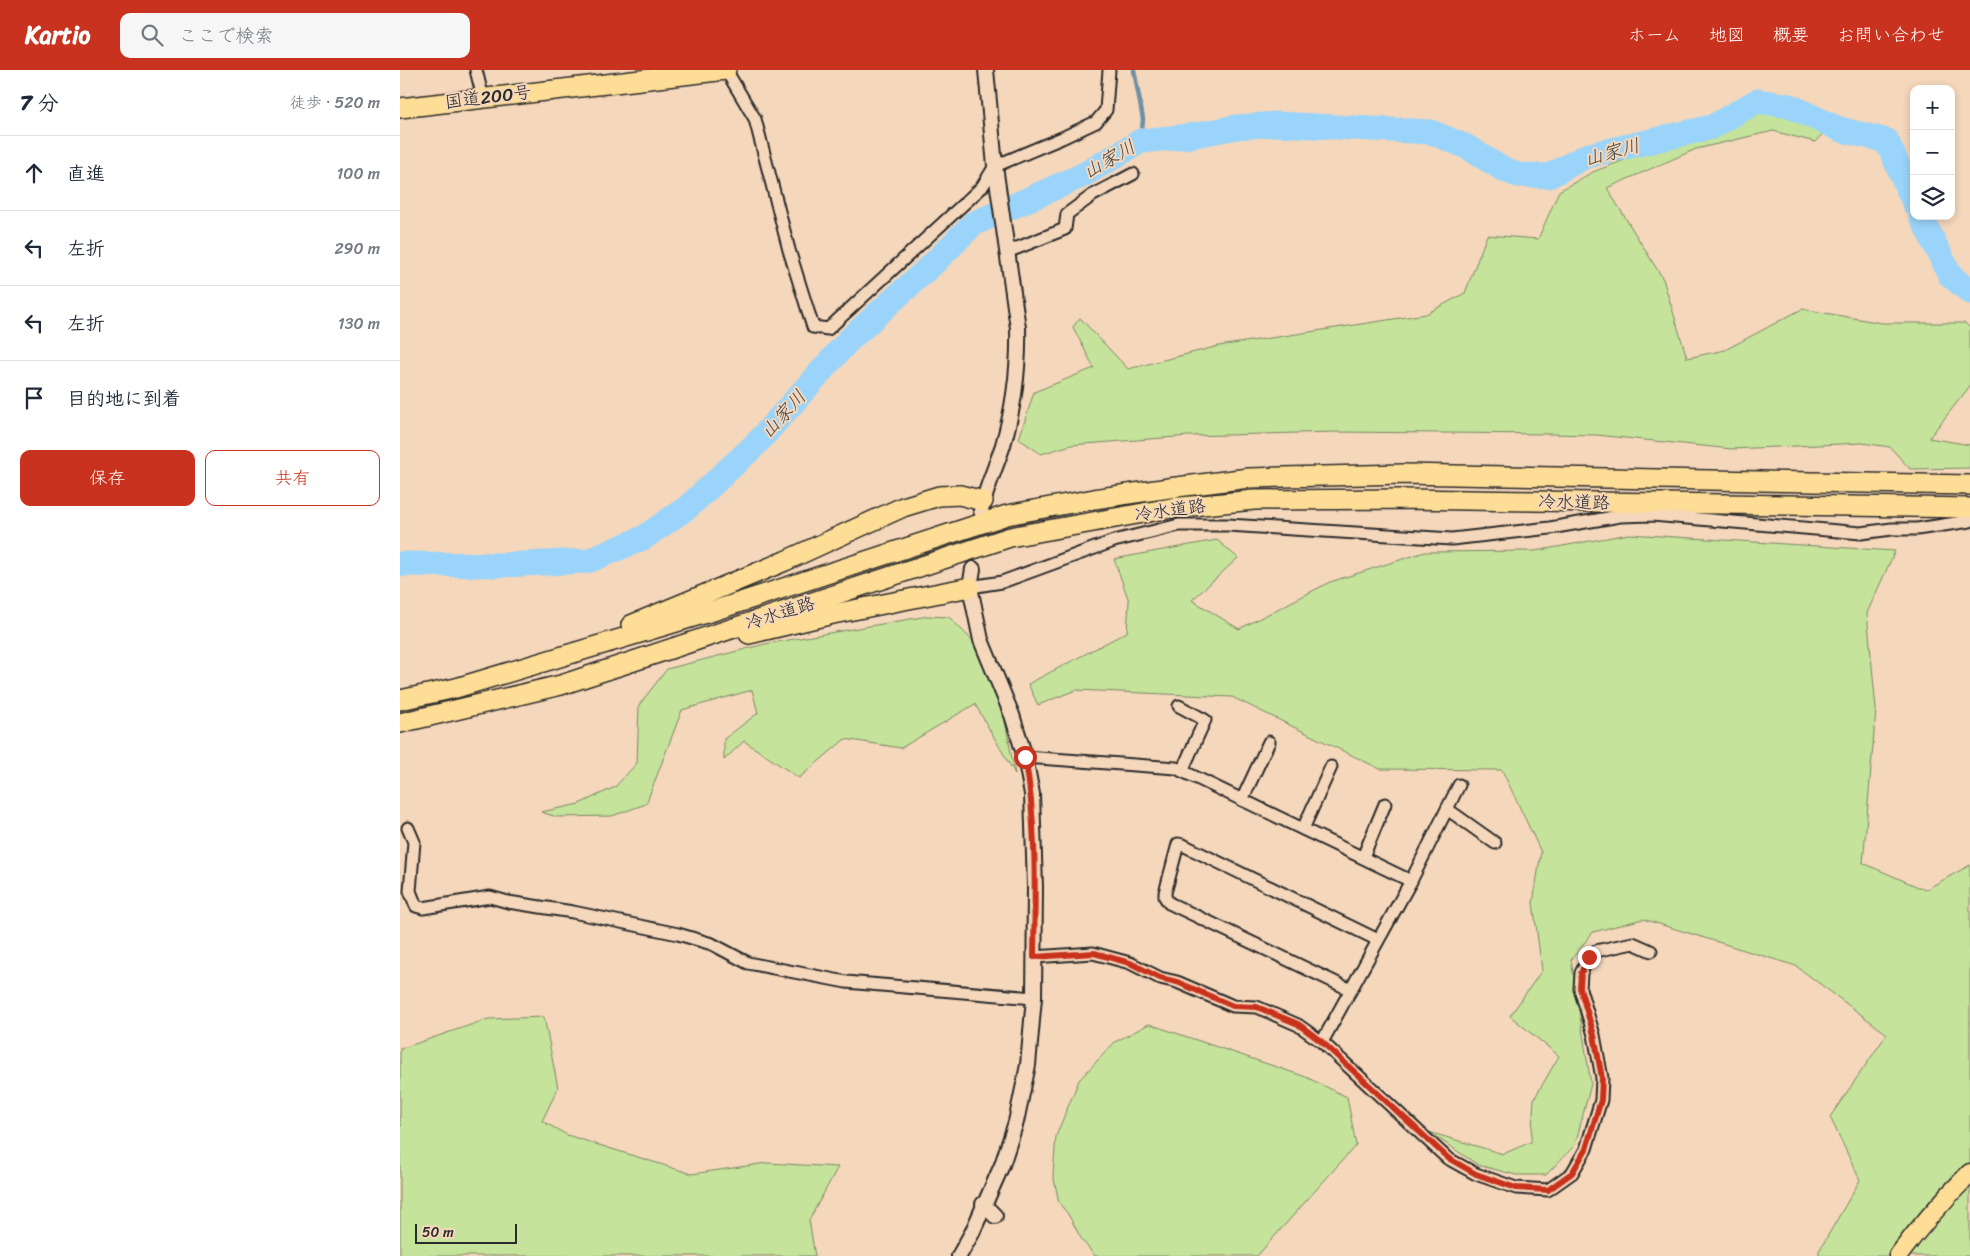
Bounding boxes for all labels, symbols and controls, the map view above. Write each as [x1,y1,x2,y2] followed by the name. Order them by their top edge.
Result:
[120,13,470,58] search box
[25,14,90,56] text: Kartio
[178,19,274,52] text: ここで検索
[1628,19,1681,51] text: ホーム
[1709,19,1745,51] text: 地図
[1773,19,1809,51] text: 概要
[1837,19,1945,51] text: お問い合わせ
[138,21,166,49] icon: search
[443,76,533,118] street label: 国道200号
[20,84,58,122] text: 7 分
[1910,85,1955,220] map controls
[1910,85,1955,130] button: +
[290,88,380,117] text: 徒歩 · 520 m
[1580,129,1644,175] water label: 山家川
[1076,130,1142,188] water label: 山家川
[1910,130,1955,175] button: −
[67,157,105,190] text: 直進
[20,159,48,187] icon: ahead
[336,159,380,188] text: 100 m
[1910,175,1955,220] button: layers
[67,232,105,265] text: 左折
[20,234,48,262] icon: left
[334,234,380,263] text: 290 m
[67,307,105,340] text: 左折
[20,309,48,337] icon: left
[338,309,380,338] text: 130 m
[67,382,181,415] text: 目的地に到着
[752,382,814,446] water label: 山家川
[20,384,48,412] icon: arrive
[20,450,195,506] button: 保存
[205,450,380,506] button: 共有
[1538,485,1610,519] street label: 冷水道路
[1132,489,1208,531] street label: 冷水道路
[741,587,819,639] street label: 冷水道路
[1014,746,1037,769] route start
[1578,946,1601,969] route end
[422,1220,454,1245] text: 50 m
[415,1221,518,1244] scale bar

